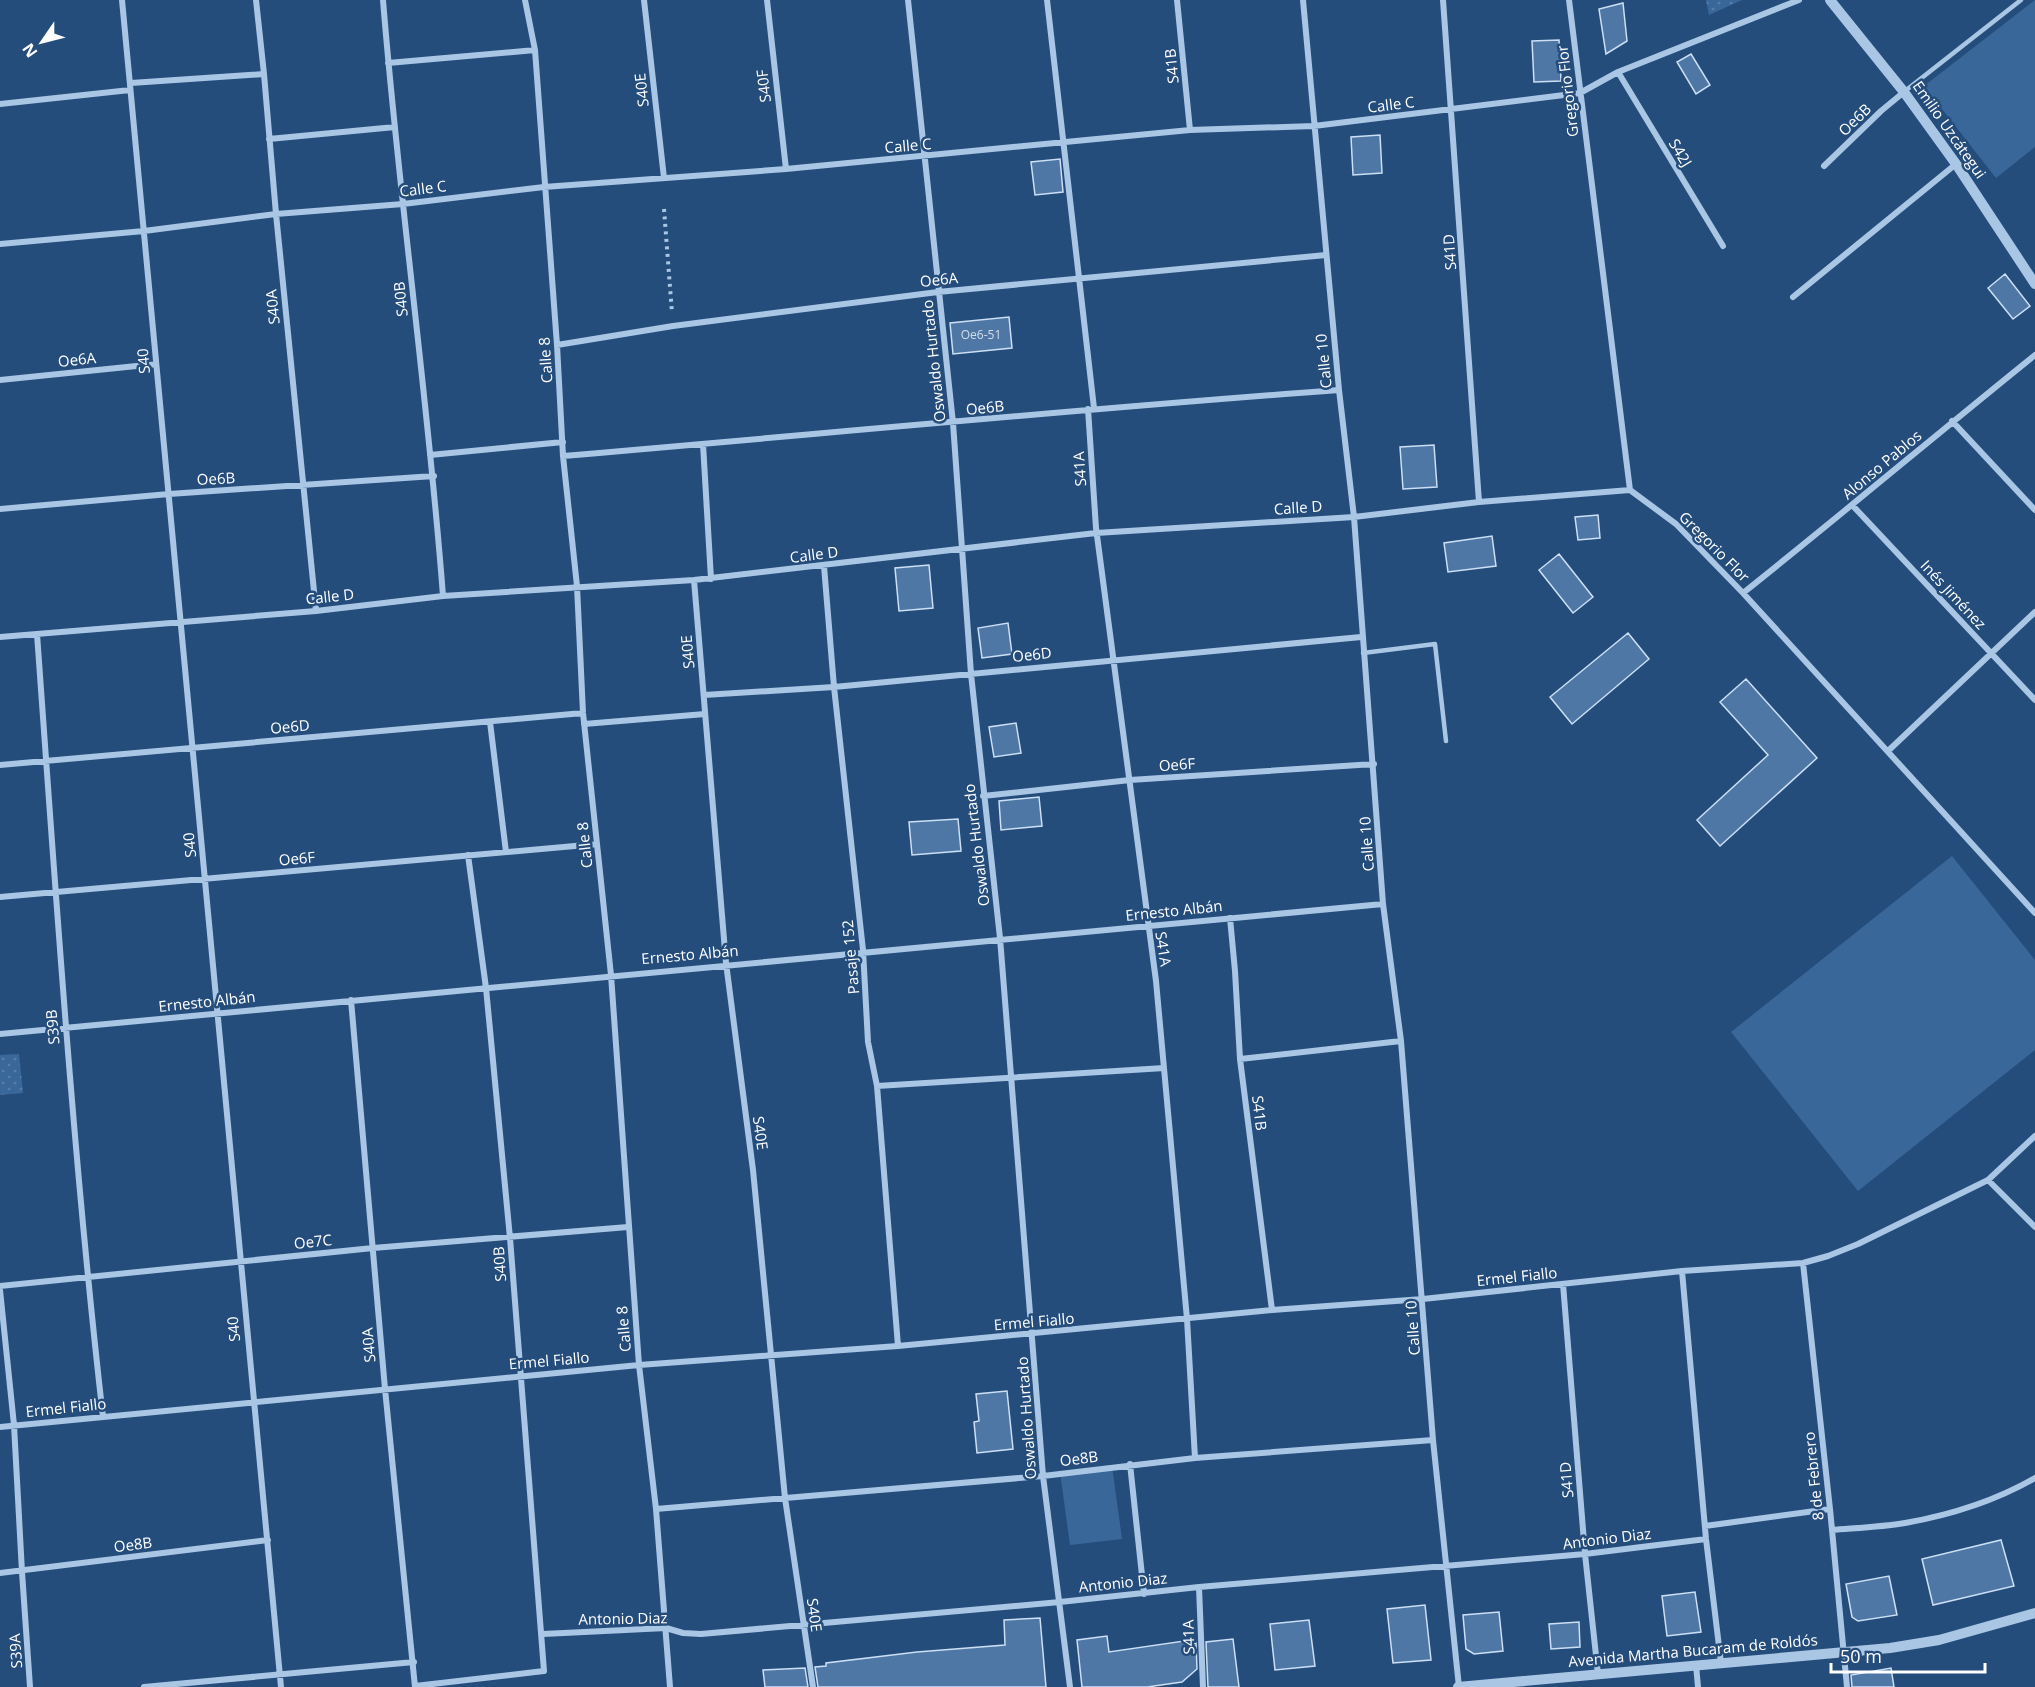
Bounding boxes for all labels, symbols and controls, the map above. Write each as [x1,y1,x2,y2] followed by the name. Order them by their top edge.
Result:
[12,12,72,72] north arrow
[17,39,42,62] text: N
[1551,44,1583,138] street label: Gregorio Flor
[1159,48,1183,85] street label: S41B
[751,68,775,104] street label: S40F
[629,72,653,108] street label: S40E
[1909,77,1991,182] street label: Emilio Uzcátegui
[1366,91,1415,117] street label: Calle C
[1834,99,1875,140] street label: Oe6B
[884,133,932,157] street label: Calle C
[1665,135,1697,170] street label: S42J
[398,175,447,201] street label: Calle C
[1438,233,1460,271] street label: S41D
[919,267,959,291] street label: Oe6A
[388,281,412,318] street label: S40B
[260,288,284,325] street label: S40A
[917,299,949,423] street label: Oswaldo Hurtado
[961,326,1001,343] house number: Oe6-51
[1310,333,1336,389] street label: Calle 10
[533,336,557,384] street label: Calle 8
[57,347,97,371] street label: Oe6A
[132,348,154,375] street label: S40
[965,395,1005,419] street label: Oe6B
[1837,425,1925,503] street label: Alonso Pablos
[1068,450,1090,487] street label: S41A
[196,467,236,489] street label: Oe6B
[1273,495,1323,519] street label: Calle D
[1675,507,1754,586] street label: Gregorio Flor
[789,541,839,567] street label: Calle D
[1917,555,1991,633] street label: Inés Jiménez
[305,584,355,608] street label: Calle D
[676,634,698,670] street label: S40E
[1011,642,1053,666] street label: Oe6D
[269,714,310,738] street label: Oe6D
[1158,753,1196,775] street label: Oe6F
[959,783,993,907] street label: Oswaldo Hurtado
[1354,816,1378,872] street label: Calle 10
[572,821,596,869] street label: Calle 8
[178,831,200,859] street label: S40
[278,846,316,870] street label: Oe6F
[1124,895,1223,925] street label: Ernesto Albán
[837,919,863,995] street label: Pasaje 152
[1151,930,1177,968] street label: S41A
[640,940,739,968] street label: Ernesto Albán
[157,986,256,1016] street label: Ernesto Albán
[41,1009,63,1045] street label: S39B
[1248,1094,1272,1132] street label: S41B
[749,1115,773,1151] street label: S40E
[293,1229,333,1253] street label: Oe7C
[488,1246,510,1282] street label: S40B
[1476,1262,1558,1290] street label: Ermel Fiallo
[1400,1300,1424,1356] street label: Calle 10
[611,1305,635,1353] street label: Calle 8
[993,1308,1075,1334] street label: Ermel Fiallo
[222,1315,244,1343] street label: S40
[356,1326,379,1363] street label: S40A
[508,1347,590,1373] street label: Ermel Fiallo
[1012,1356,1040,1480] street label: Oswaldo Hurtado
[25,1393,107,1421] street label: Ermel Fiallo
[1798,1431,1828,1521] street label: 8 de Febrero
[1059,1446,1099,1470] street label: Oe8B
[1554,1461,1578,1499] street label: S41D
[1561,1523,1652,1553] street label: Antonio Diaz
[113,1532,153,1556] street label: Oe8B
[1078,1567,1168,1597] street label: Antonio Diaz
[803,1597,827,1633] street label: S40E
[578,1607,668,1629] street label: Antonio Diaz
[1177,1619,1199,1655] street label: S41A
[1567,1629,1818,1671] street label: Avenida Martha Bucaram de Roldós
[4,1632,26,1669] street label: S39A
[1831,1636,1986,1674] scale bar
[1840,1644,1882,1668] text: 50 m

